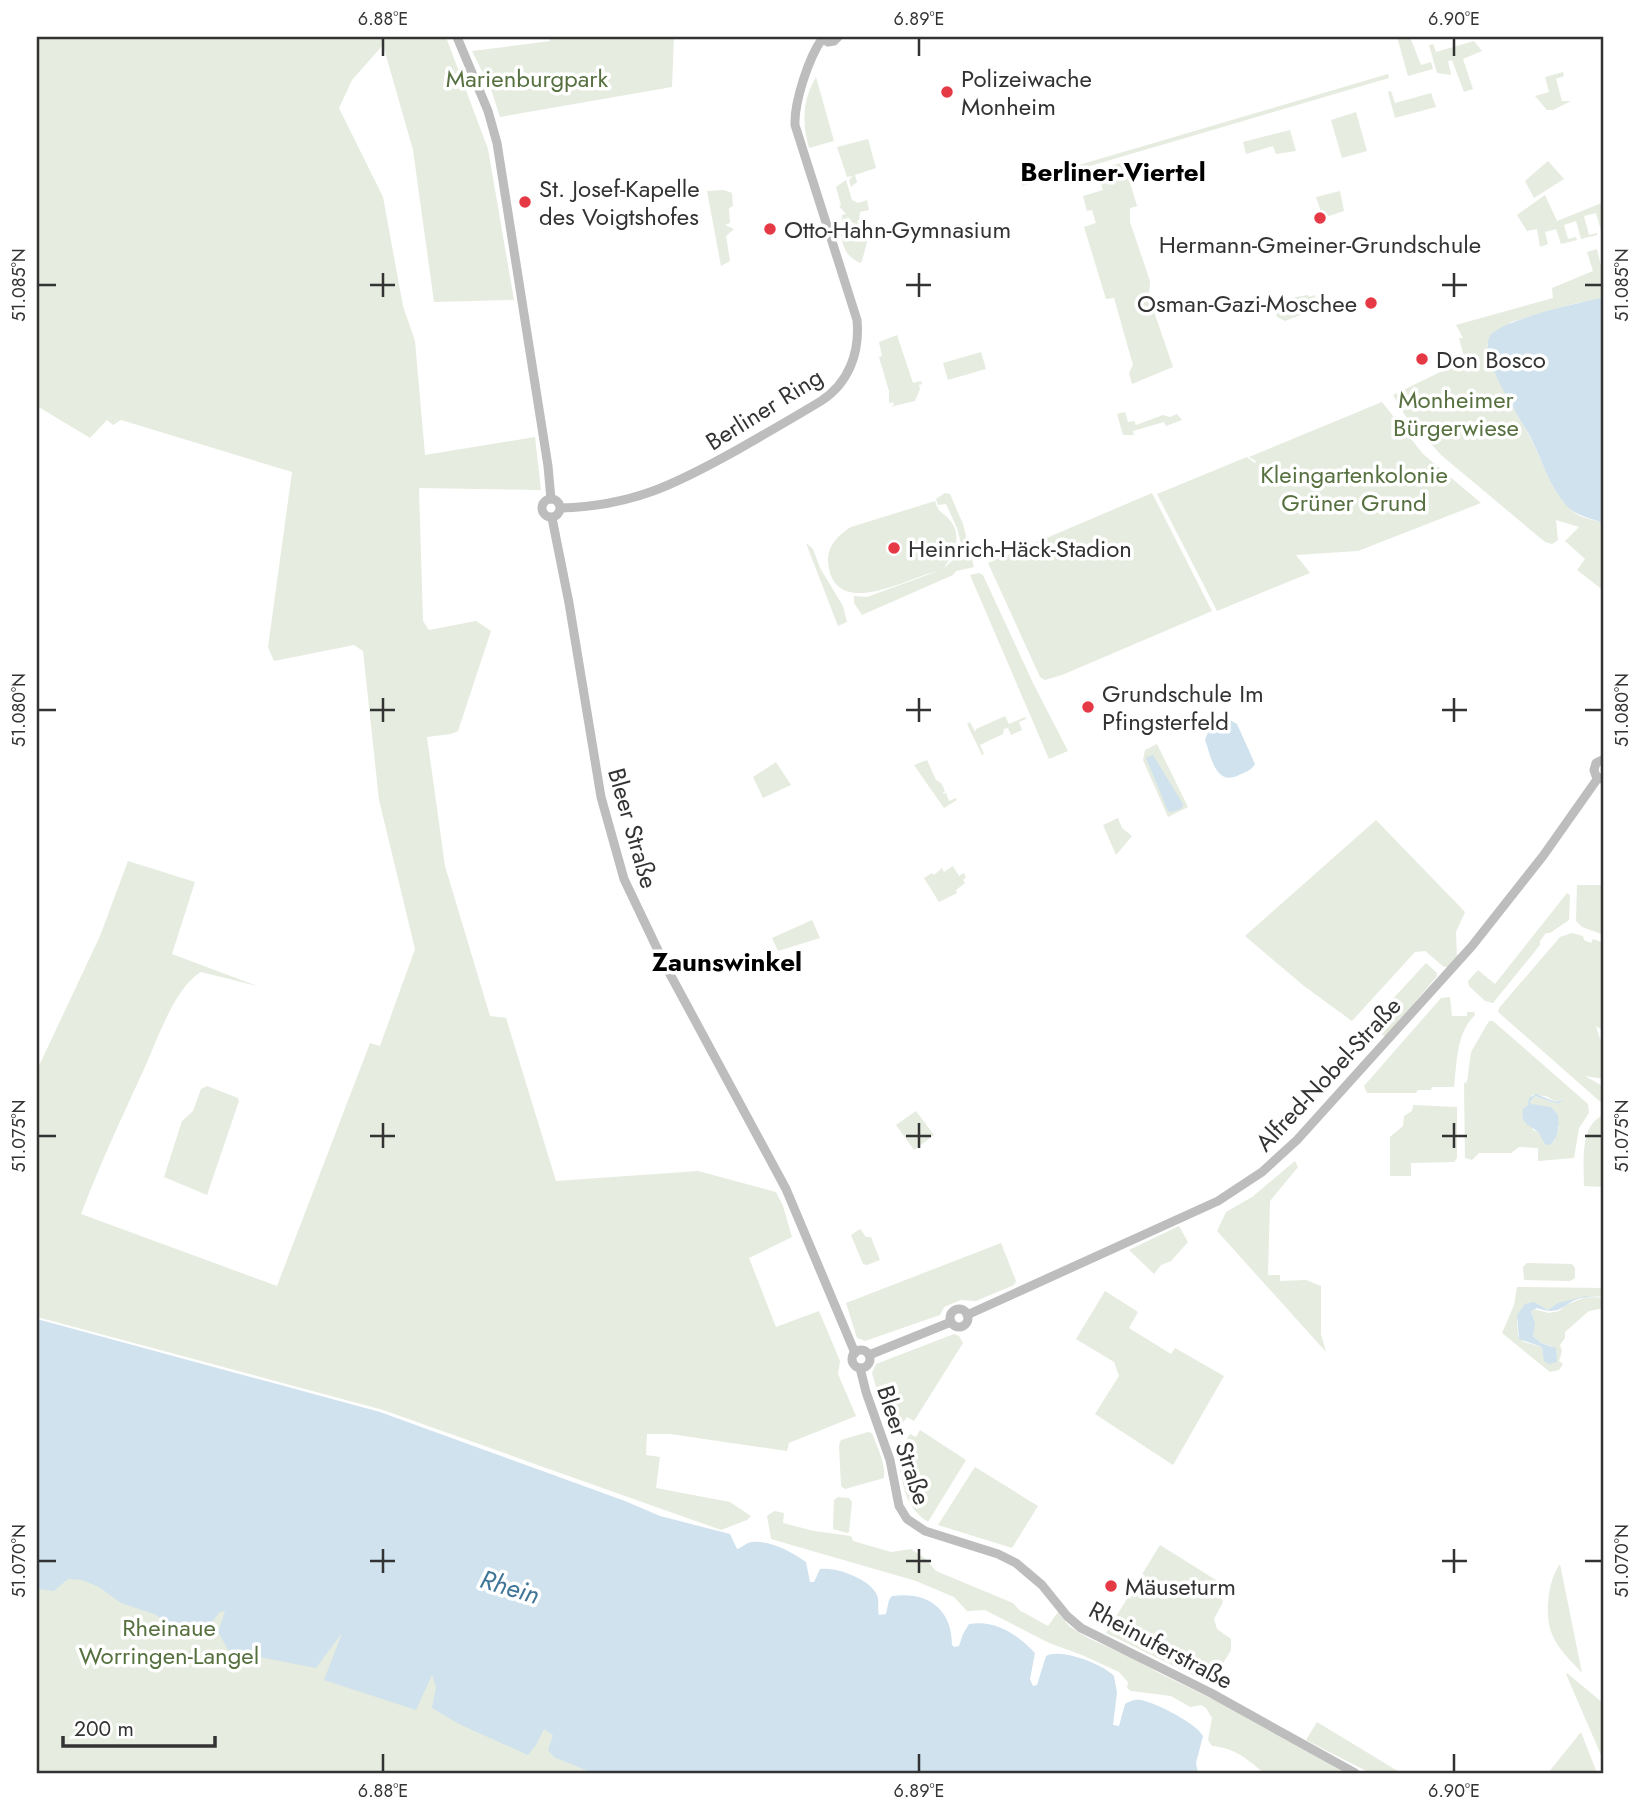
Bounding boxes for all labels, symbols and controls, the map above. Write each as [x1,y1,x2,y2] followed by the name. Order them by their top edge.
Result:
[358,6,408,32] text: 6.88°E
[894,6,944,32] text: 6.89°E
[1428,6,1480,32] text: 6.90°E
[446,61,609,96] park label: Marienburgpark
[961,61,1092,124] place label: Polizeiwache Monheim
[939,84,955,100] marker: Polizeiwache Monheim
[1020,153,1206,191] district label: Berliner-Viertel
[539,171,700,234] place label: St. Josef-Kapelle des Voigtshofes
[517,194,533,210] marker: St. Josef-Kapelle des Voigtshofes
[1312,210,1328,226] marker: Hermann-Gmeiner-Grundschule
[784,212,1011,247] place label: Otto-Hahn-Gymnasium
[762,221,778,237] marker: Otto-Hahn-Gymnasium
[1159,227,1481,262] place label: Hermann-Gmeiner-Grundschule
[6,248,32,322] text: 51.085°N
[1609,248,1635,322] text: 51.085°N
[1137,286,1357,321] place label: Osman-Gazi-Moschee
[1363,295,1379,311] marker: Osman-Gazi-Moschee
[1436,342,1546,377] place label: Don Bosco
[1414,351,1430,367] marker: Don Bosco
[699,359,829,459] street label: Berliner Ring
[1393,382,1519,445] park label: Monheimer Bürgerwiese
[1260,457,1448,520] park label: Kleingartenkolonie Grüner Grund
[908,531,1132,566] place label: Heinrich-Häck-Stadion
[886,540,902,556] marker: Heinrich-Häck-Stadion
[6,673,32,747] text: 51.080°N
[1609,673,1635,747] text: 51.080°N
[1102,676,1264,739] place label: Grundschule Im Pfingsterfeld
[1080,699,1096,715] marker: Grundschule Im Pfingsterfeld
[599,764,667,892] street label: Bleer Straße
[652,943,802,981] district label: Zaunswinkel
[1247,989,1409,1159] street label: Alfred-Nobel-Straße
[6,1099,32,1173] text: 51.075°N
[1609,1099,1635,1173] text: 51.075°N
[868,1381,940,1509] street label: Bleer Straße
[6,1524,32,1598] text: 51.070°N
[1609,1524,1635,1598] text: 51.070°N
[476,1560,544,1614] water label: Rhein
[1125,1569,1236,1604] place label: Mäuseturm
[1103,1578,1119,1594] marker: Mäuseturm
[1083,1592,1239,1698] street label: Rheinuferstraße
[79,1610,259,1673] park label: Rheinaue Worringen-Langel
[63,1705,215,1749] scale bar
[74,1714,134,1744] text: 200 m
[358,1778,408,1804] text: 6.88°E
[894,1778,944,1804] text: 6.89°E
[1428,1778,1480,1804] text: 6.90°E

